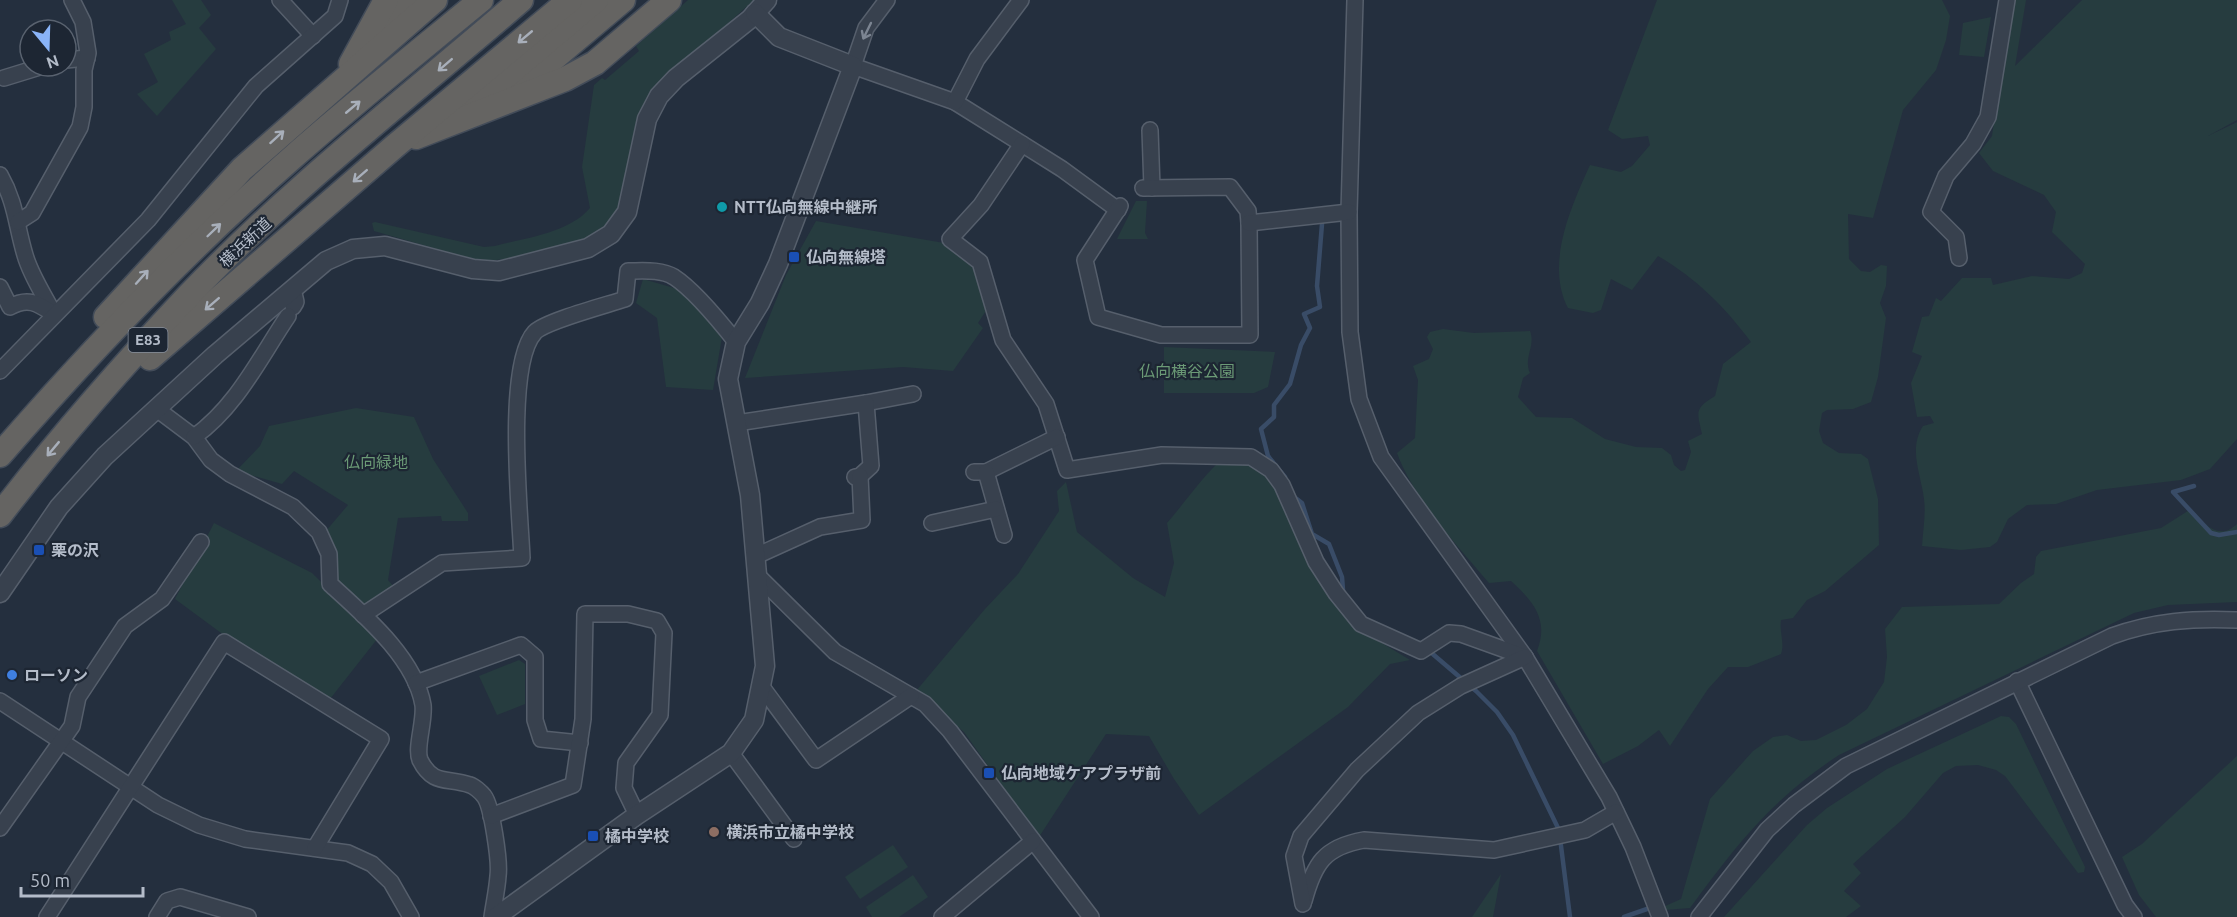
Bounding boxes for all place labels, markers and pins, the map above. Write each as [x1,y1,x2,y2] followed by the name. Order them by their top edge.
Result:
[734,198,878,216] place label: NTT仏向無線中継所
[715,200,729,214] marker: NTT仏向無線中継所
[806,248,886,266] place label: 仏向無線塔
[787,250,801,264] marker: 仏向無線塔
[51,541,99,559] place label: 栗の沢
[32,543,46,557] marker: 栗の沢
[24,666,88,684] place label: ローソン
[5,668,19,682] marker: ローソン
[1001,764,1161,782] place label: 仏向地域ケアプラザ前
[982,766,996,780] marker: 仏向地域ケアプラザ前
[726,823,854,841] place label: 横浜市立橘中学校
[707,825,721,839] marker: 横浜市立橘中学校
[605,827,669,845] place label: 橘中学校
[586,829,600,843] marker: 橘中学校

